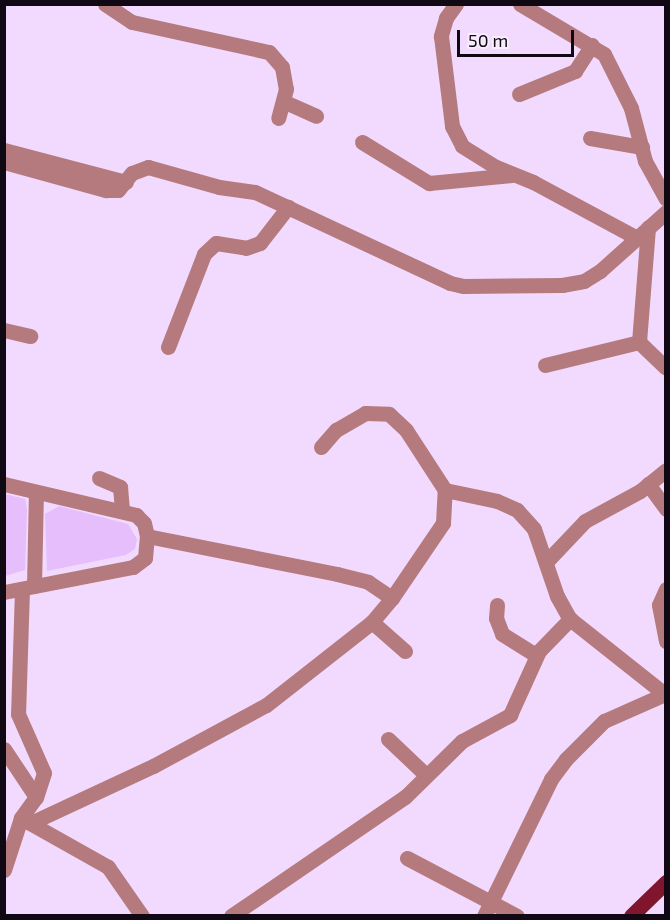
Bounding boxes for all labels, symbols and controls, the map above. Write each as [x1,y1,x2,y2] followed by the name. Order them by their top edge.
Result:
[460,18,577,56] scale bar
[468,29,508,51] text: 50 m

